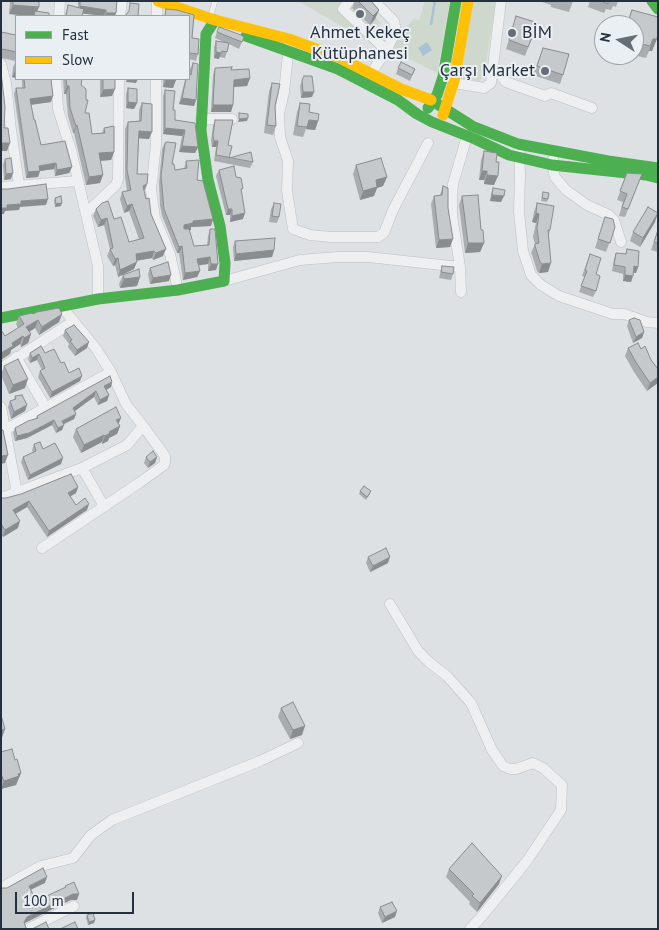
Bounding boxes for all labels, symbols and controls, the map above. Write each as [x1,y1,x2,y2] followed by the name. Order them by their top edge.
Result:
[354,8,366,20] marker: Ahmet Kekeç Kütüphanesi
[15,15,190,80] legend
[594,15,644,65] north arrow
[310,22,410,64] place label: Ahmet Kekeç Kütüphanesi
[522,22,552,44] place label: BİM
[62,25,89,44] text: Fast
[506,27,518,39] marker: BİM
[596,31,615,44] text: N
[62,50,93,69] text: Slow
[440,60,535,82] place label: Çarşı Market
[539,65,551,77] marker: Çarşı Market
[18,882,136,914] scale bar
[23,891,64,910] text: 100 m

